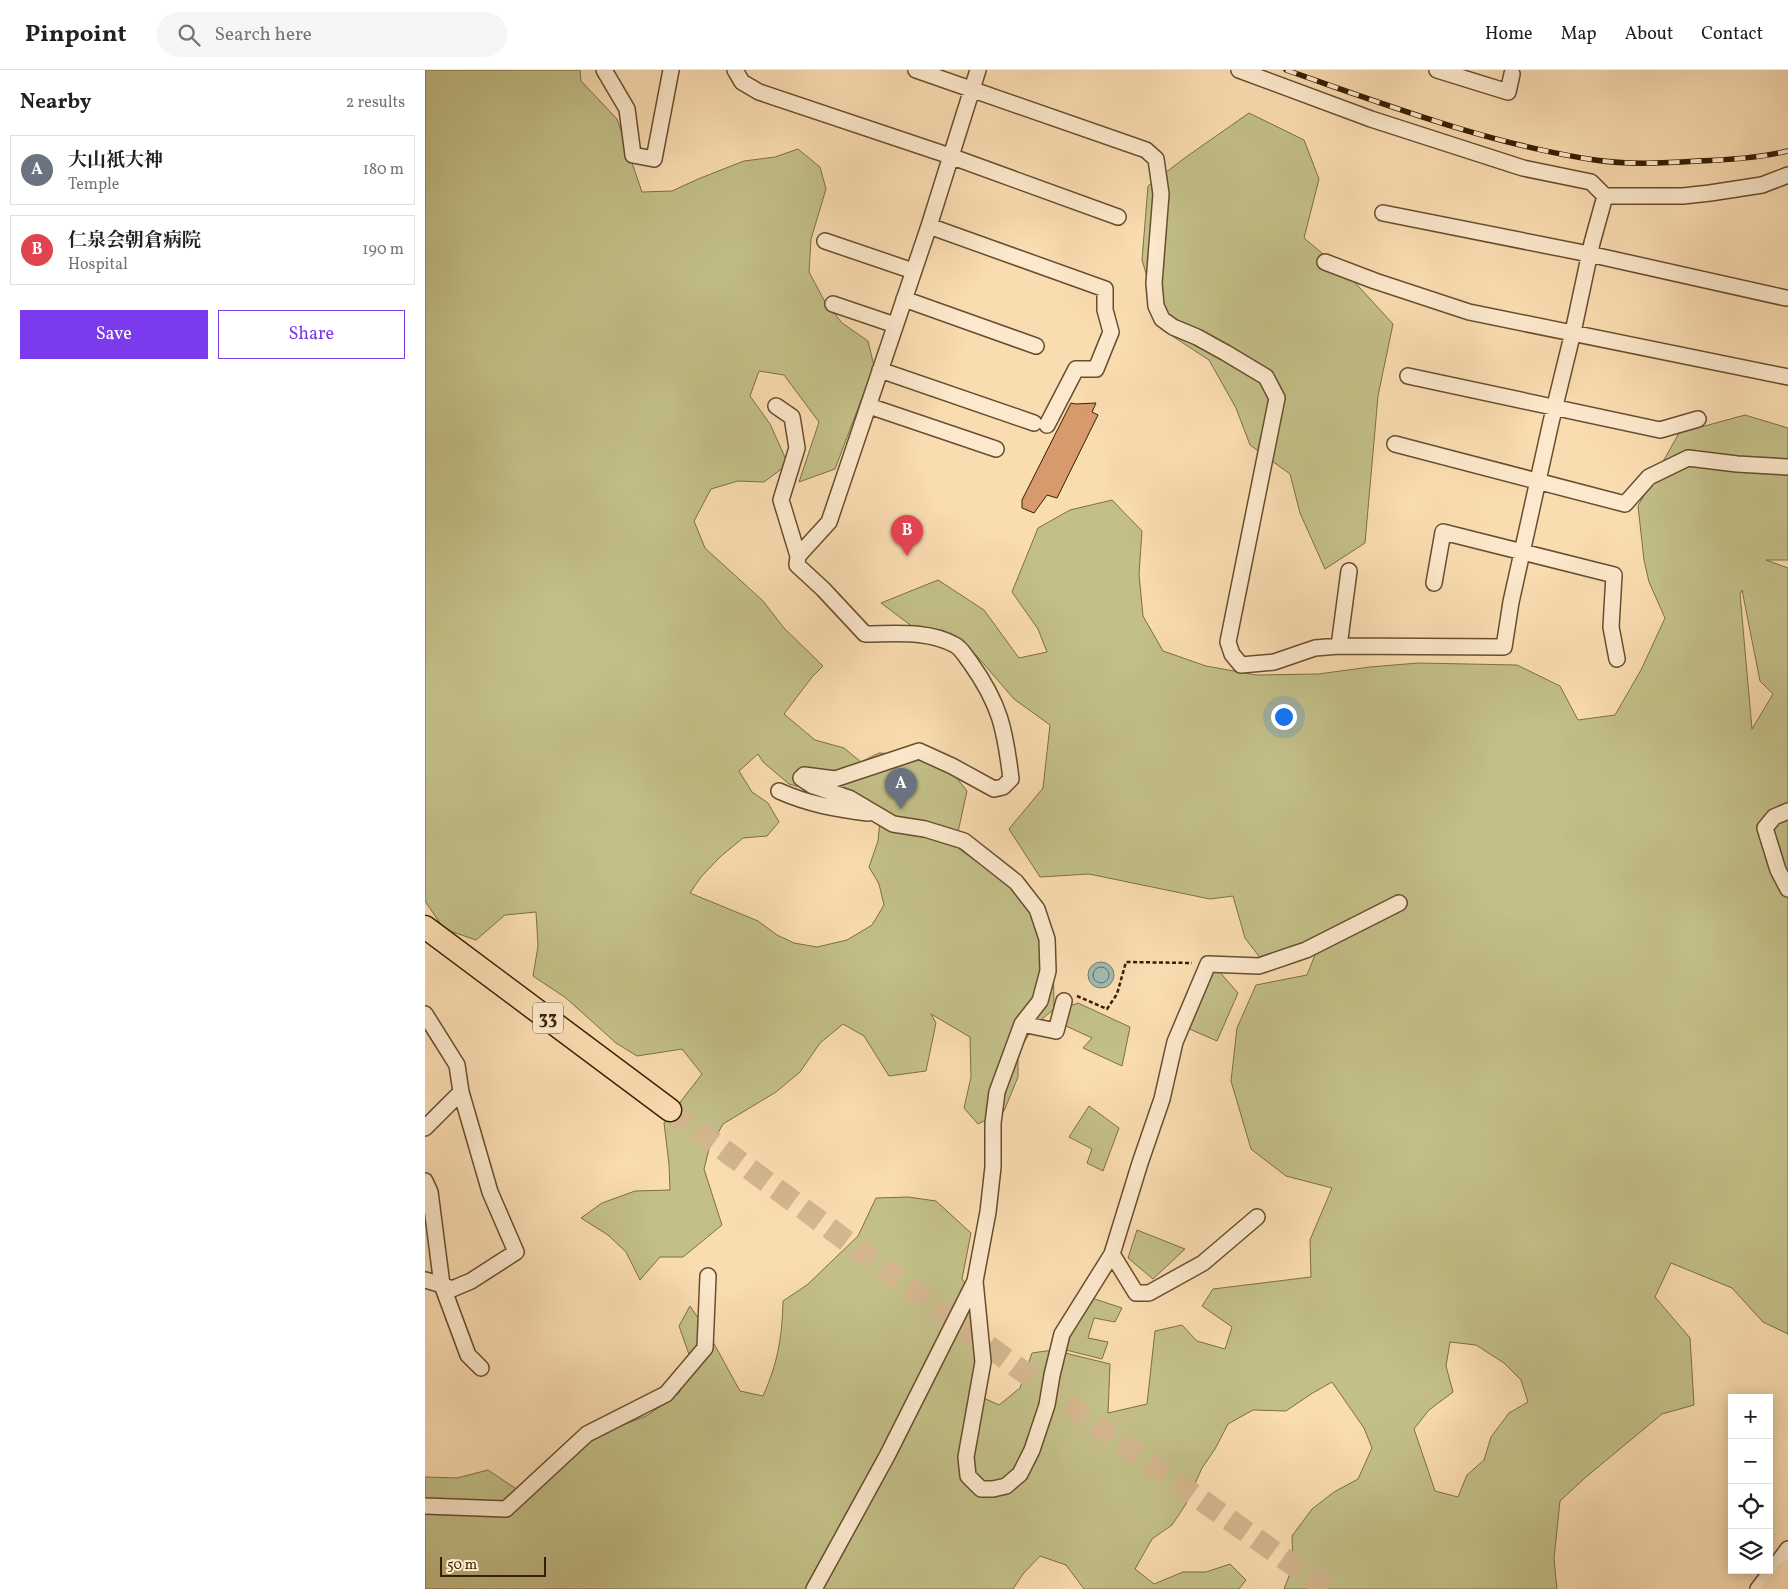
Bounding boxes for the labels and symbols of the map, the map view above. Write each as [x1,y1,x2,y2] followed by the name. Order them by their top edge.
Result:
[891,515,923,556] pin: B
[1271,704,1297,730] your location
[885,768,917,809] pin: A
[533,1002,563,1034] road number: 33
[440,1554,546,1577] scale bar

